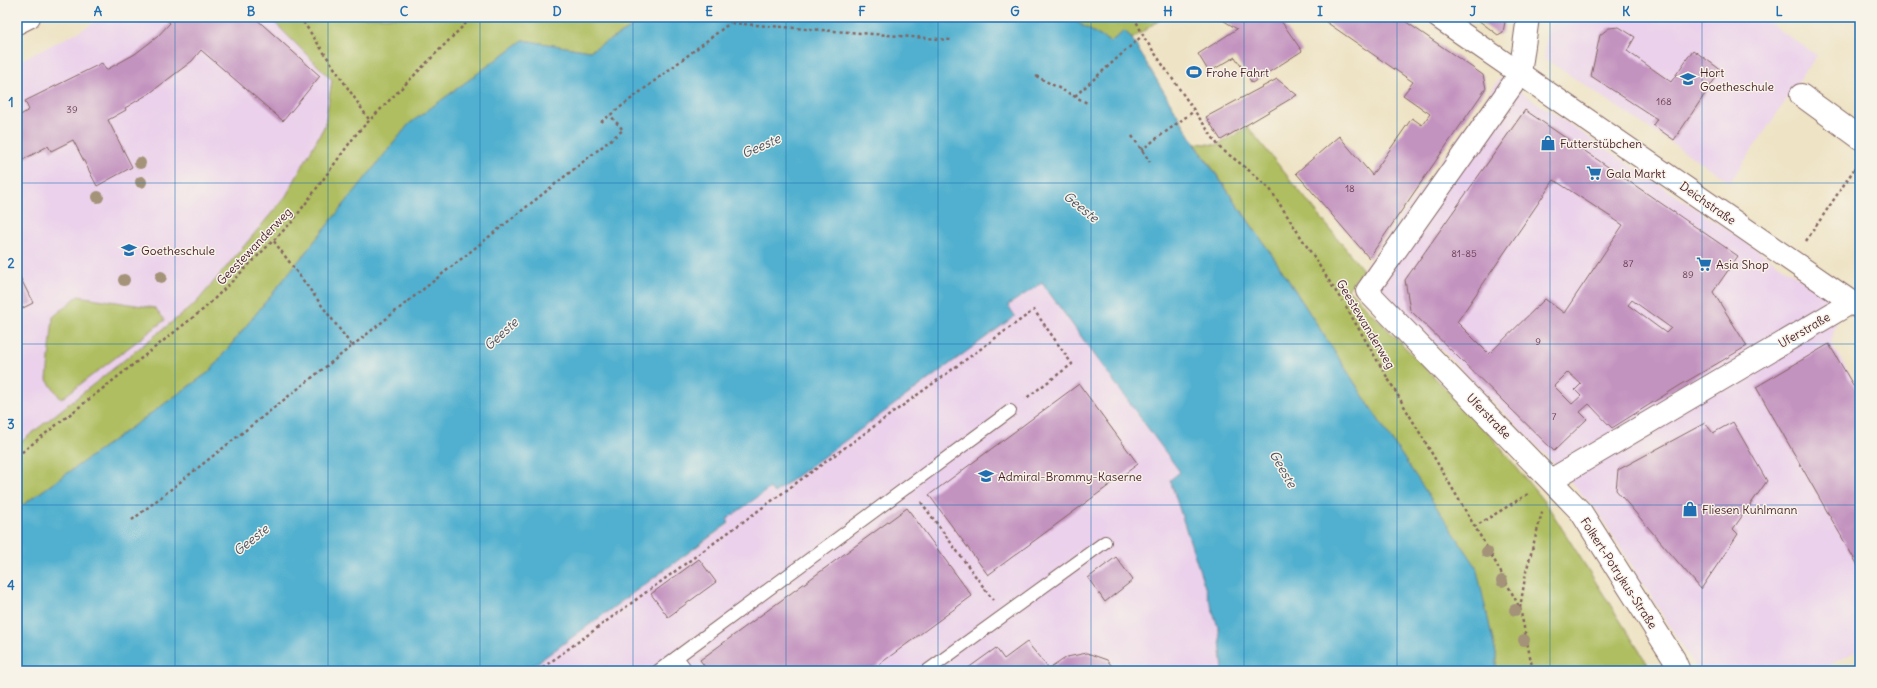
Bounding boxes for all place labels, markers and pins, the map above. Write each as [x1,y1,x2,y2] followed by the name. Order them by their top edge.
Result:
[1185,63,1203,81] sports icon: Frohe Fahrt
[1206,65,1269,80] place label: Frohe Fahrt
[1700,65,1774,94] place label: Hort Goetheschule
[1679,70,1697,88] school or university icon: Hort Goetheschule
[1539,134,1557,152] shop icon: Futterstübchen
[1560,136,1642,151] place label: Futterstübchen
[1585,164,1603,182] supermarket icon: Gala Markt
[1606,166,1665,181] place label: Gala Markt
[120,241,138,259] school or university icon: Goetheschule
[141,243,215,258] place label: Goetheschule
[1695,255,1713,273] supermarket icon: Asia Shop
[1716,257,1769,272] place label: Asia Shop
[977,467,995,485] school or university icon: Admiral-Brommy-Kaserne
[998,469,1142,484] place label: Admiral-Brommy-Kaserne
[1681,500,1699,518] shop icon: Fliesen Kuhlmann
[1702,502,1798,517] place label: Fliesen Kuhlmann

